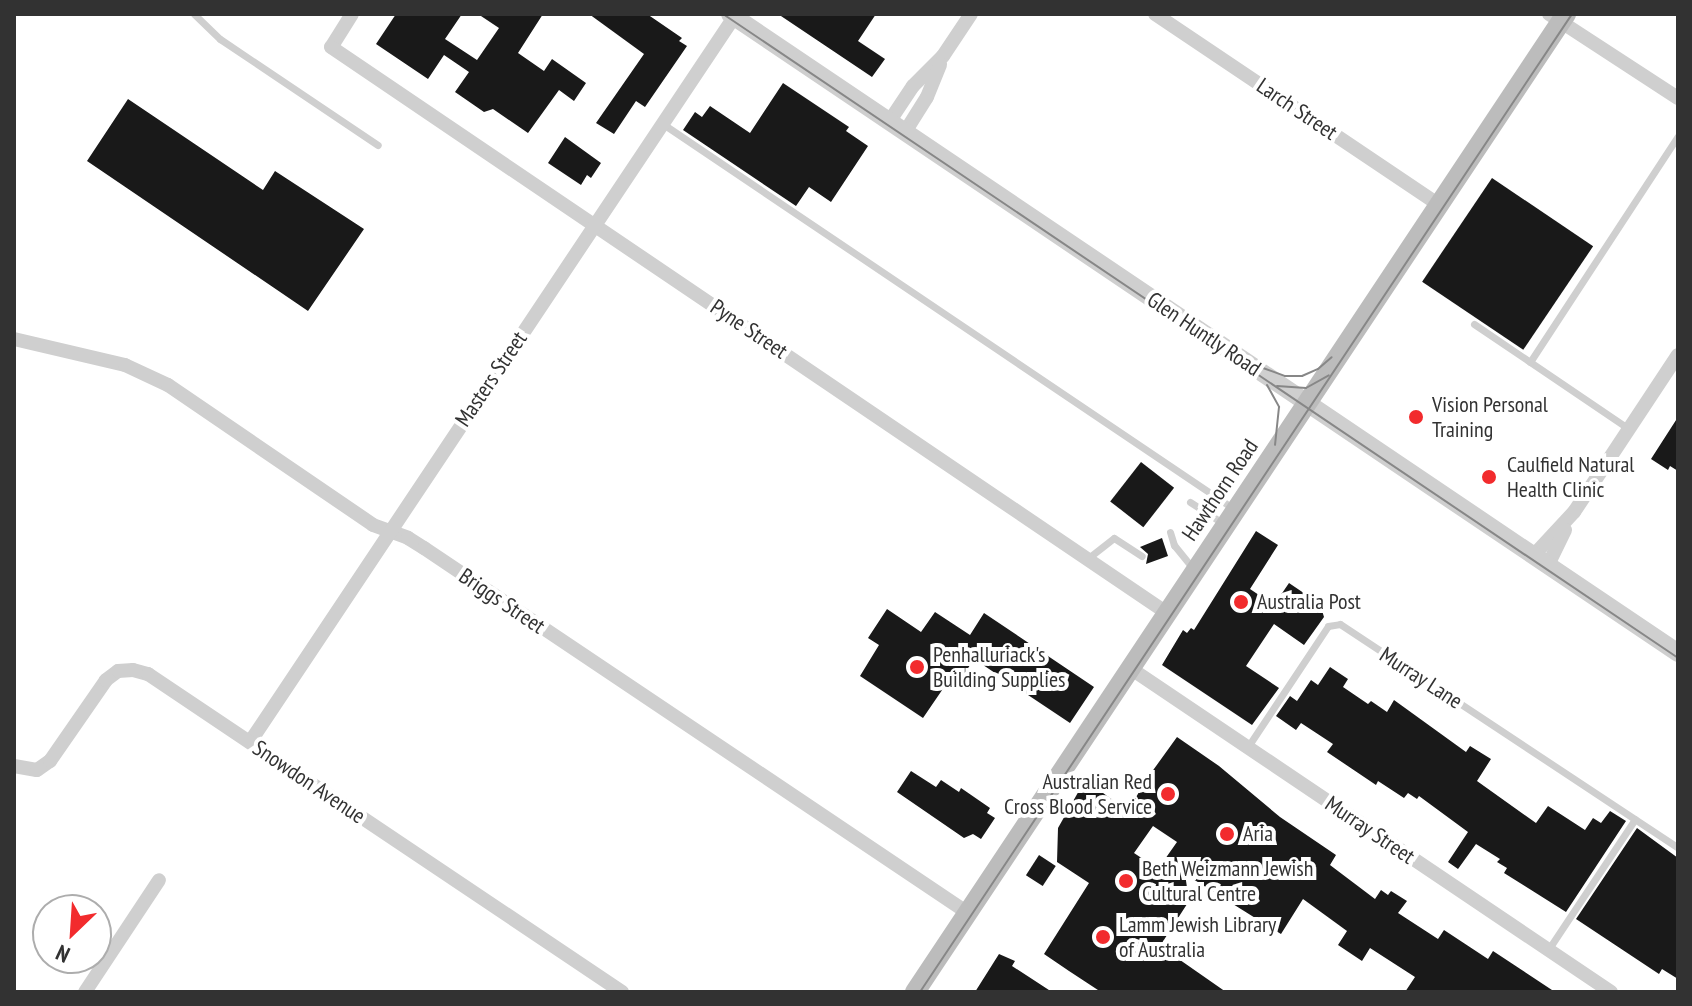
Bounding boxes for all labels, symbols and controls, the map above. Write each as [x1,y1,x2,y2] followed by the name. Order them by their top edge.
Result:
[1252,73,1342,145] street label: Larch Street
[1142,286,1266,382] street label: Glen Huntly Road
[705,294,793,364] street label: Pyne Street
[450,326,532,432] street label: Masters Street
[1432,391,1548,442] place label: Vision Personal Training
[1407,408,1425,426] marker: Vision Personal Training
[1176,434,1264,546] street label: Hawthorn Road
[1507,451,1634,502] place label: Caulfield Natural Health Clinic
[1478,466,1500,488] marker: Caulfield Natural Health Clinic
[454,563,550,639] street label: Briggs Street
[1257,589,1361,615] place label: Australia Post
[1232,593,1250,611] marker: Australia Post
[933,641,1065,692] place label: Penhalluriack's Building Supplies
[1375,641,1467,715] street label: Murray Lane
[908,658,926,676] marker: Penhalluriack's Building Supplies
[248,735,370,829] street label: Snowdon Avenue
[1004,768,1152,820] place label: Australian Red Cross Blood Service
[1159,785,1177,803] marker: Australian Red Cross Blood Service
[1320,790,1420,870] street label: Murray Street
[1243,821,1273,847] place label: Aria
[1218,825,1236,843] marker: Aria
[1142,855,1314,906] place label: Beth Weizmann Jewish Cultural Centre
[1117,872,1135,890] marker: Beth Weizmann Jewish Cultural Centre
[32,894,112,974] north arrow
[1119,911,1276,962] place label: Lamm Jewish Library of Australia
[1094,928,1112,946] marker: Lamm Jewish Library of Australia
[51,939,74,969] text: N

